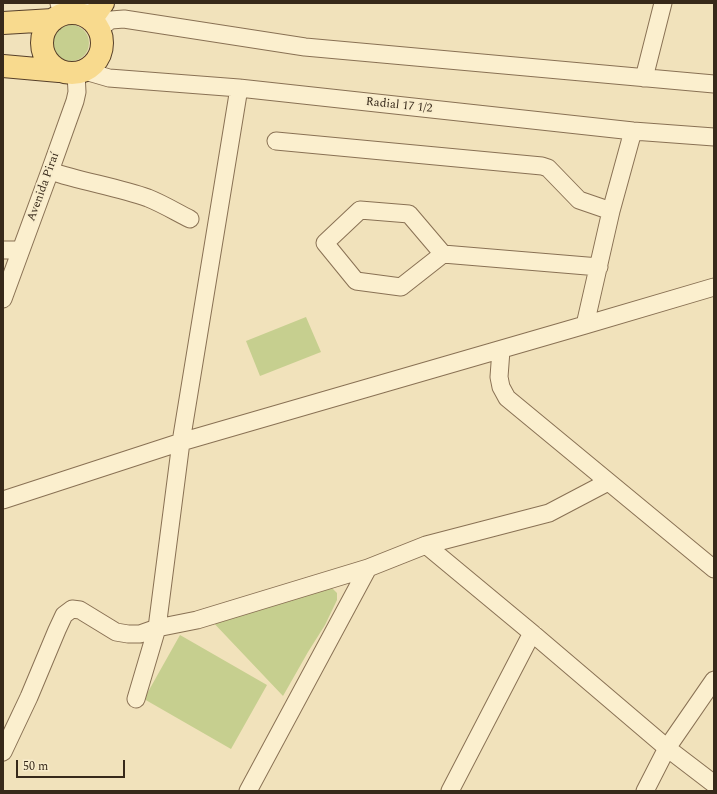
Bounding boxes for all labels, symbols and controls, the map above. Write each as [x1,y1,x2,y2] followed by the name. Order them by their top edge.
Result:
[365,95,433,117] street label: Radial 17 1/2
[25,151,63,223] street label: Avenida Piraí
[18,752,127,778] scale bar
[23,757,48,776] text: 50 m

